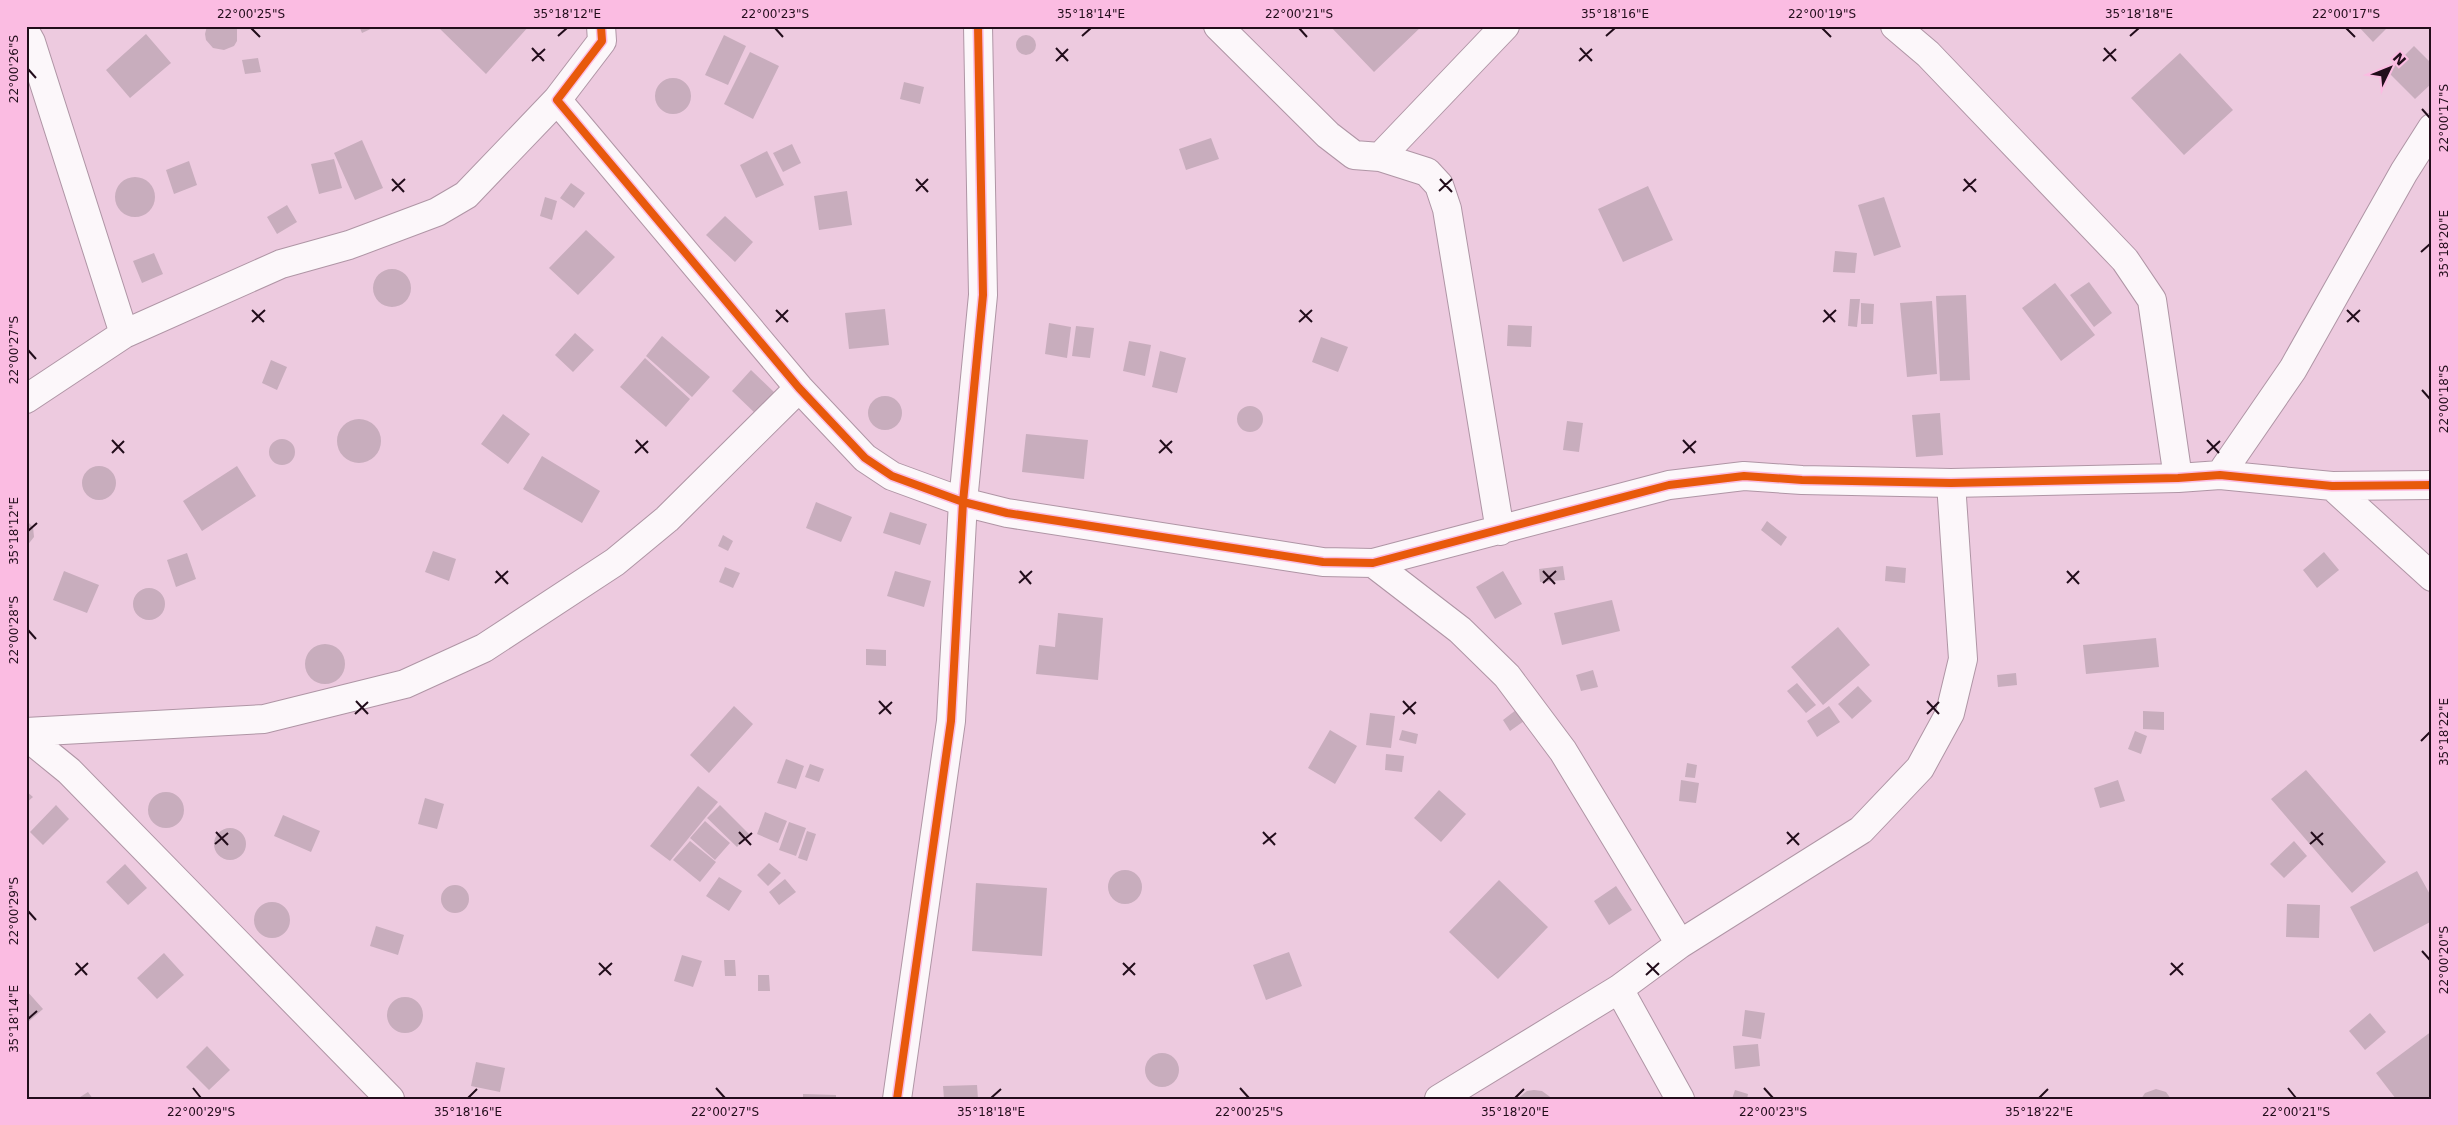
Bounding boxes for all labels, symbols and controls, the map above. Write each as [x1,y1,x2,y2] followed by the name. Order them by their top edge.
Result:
[217,7,285,21] text: 22°00'25"S
[533,7,601,21] text: 35°18'12"E
[741,7,809,21] text: 22°00'23"S
[1057,7,1125,21] text: 35°18'14"E
[1265,7,1333,21] text: 22°00'21"S
[1581,7,1649,21] text: 35°18'16"E
[1788,7,1856,21] text: 22°00'19"S
[2105,7,2173,21] text: 35°18'18"E
[2312,7,2380,21] text: 22°00'17"S
[7,35,21,103] text: 22°00'26"S
[2366,42,2416,92] north arrow
[2390,49,2409,69] text: N
[2437,84,2451,152] text: 22°00'17"S
[2437,210,2451,278] text: 35°18'20"E
[7,316,21,384] text: 22°00'27"S
[2437,365,2451,433] text: 22°00'18"S
[7,497,21,565] text: 35°18'12"E
[7,596,21,664] text: 22°00'28"S
[2437,698,2451,766] text: 35°18'22"E
[7,877,21,945] text: 22°00'29"S
[2437,926,2451,994] text: 22°00'20"S
[7,985,21,1053] text: 35°18'14"E
[167,1105,235,1119] text: 22°00'29"S
[434,1105,502,1119] text: 35°18'16"E
[691,1105,759,1119] text: 22°00'27"S
[957,1105,1025,1119] text: 35°18'18"E
[1215,1105,1283,1119] text: 22°00'25"S
[1481,1105,1549,1119] text: 35°18'20"E
[1739,1105,1807,1119] text: 22°00'23"S
[2005,1105,2073,1119] text: 35°18'22"E
[2262,1105,2330,1119] text: 22°00'21"S

